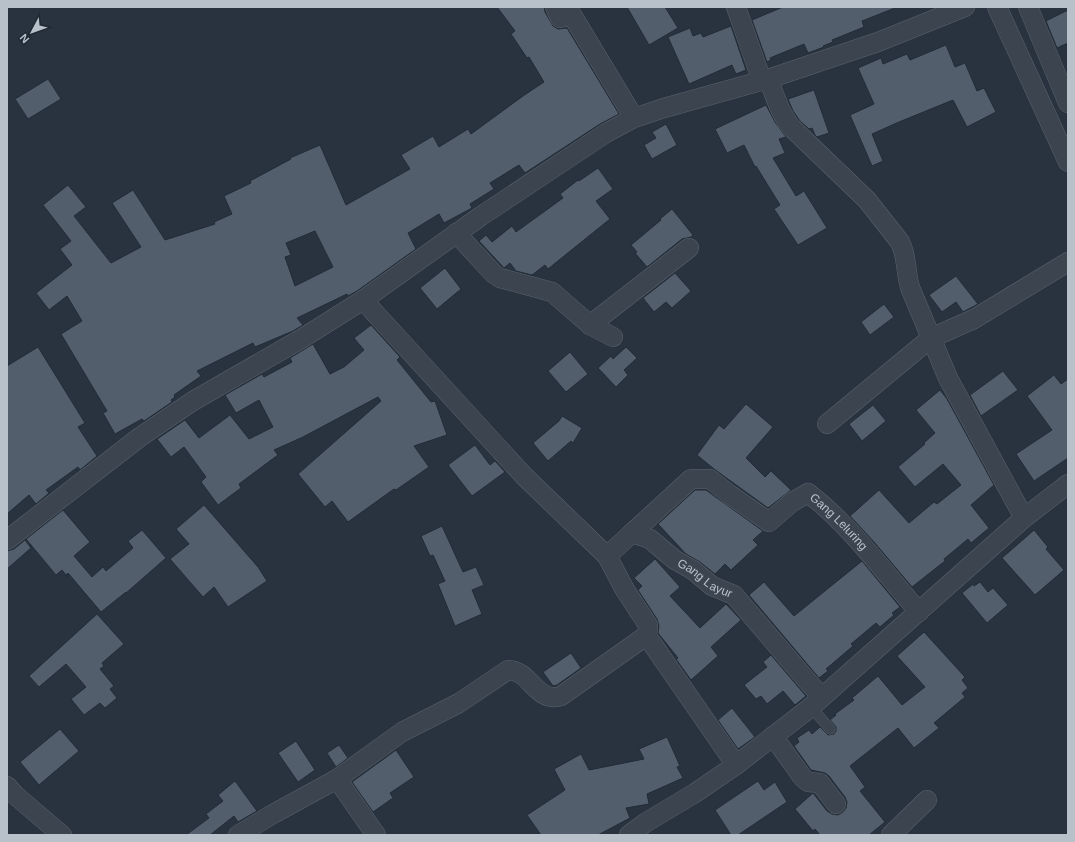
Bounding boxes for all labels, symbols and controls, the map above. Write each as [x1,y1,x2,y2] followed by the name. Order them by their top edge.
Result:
[12,12,52,52] north arrow
[17,32,32,45] text: N
[807,490,871,553] street label: Gang Leluring
[675,556,734,601] street label: Gang Layur

